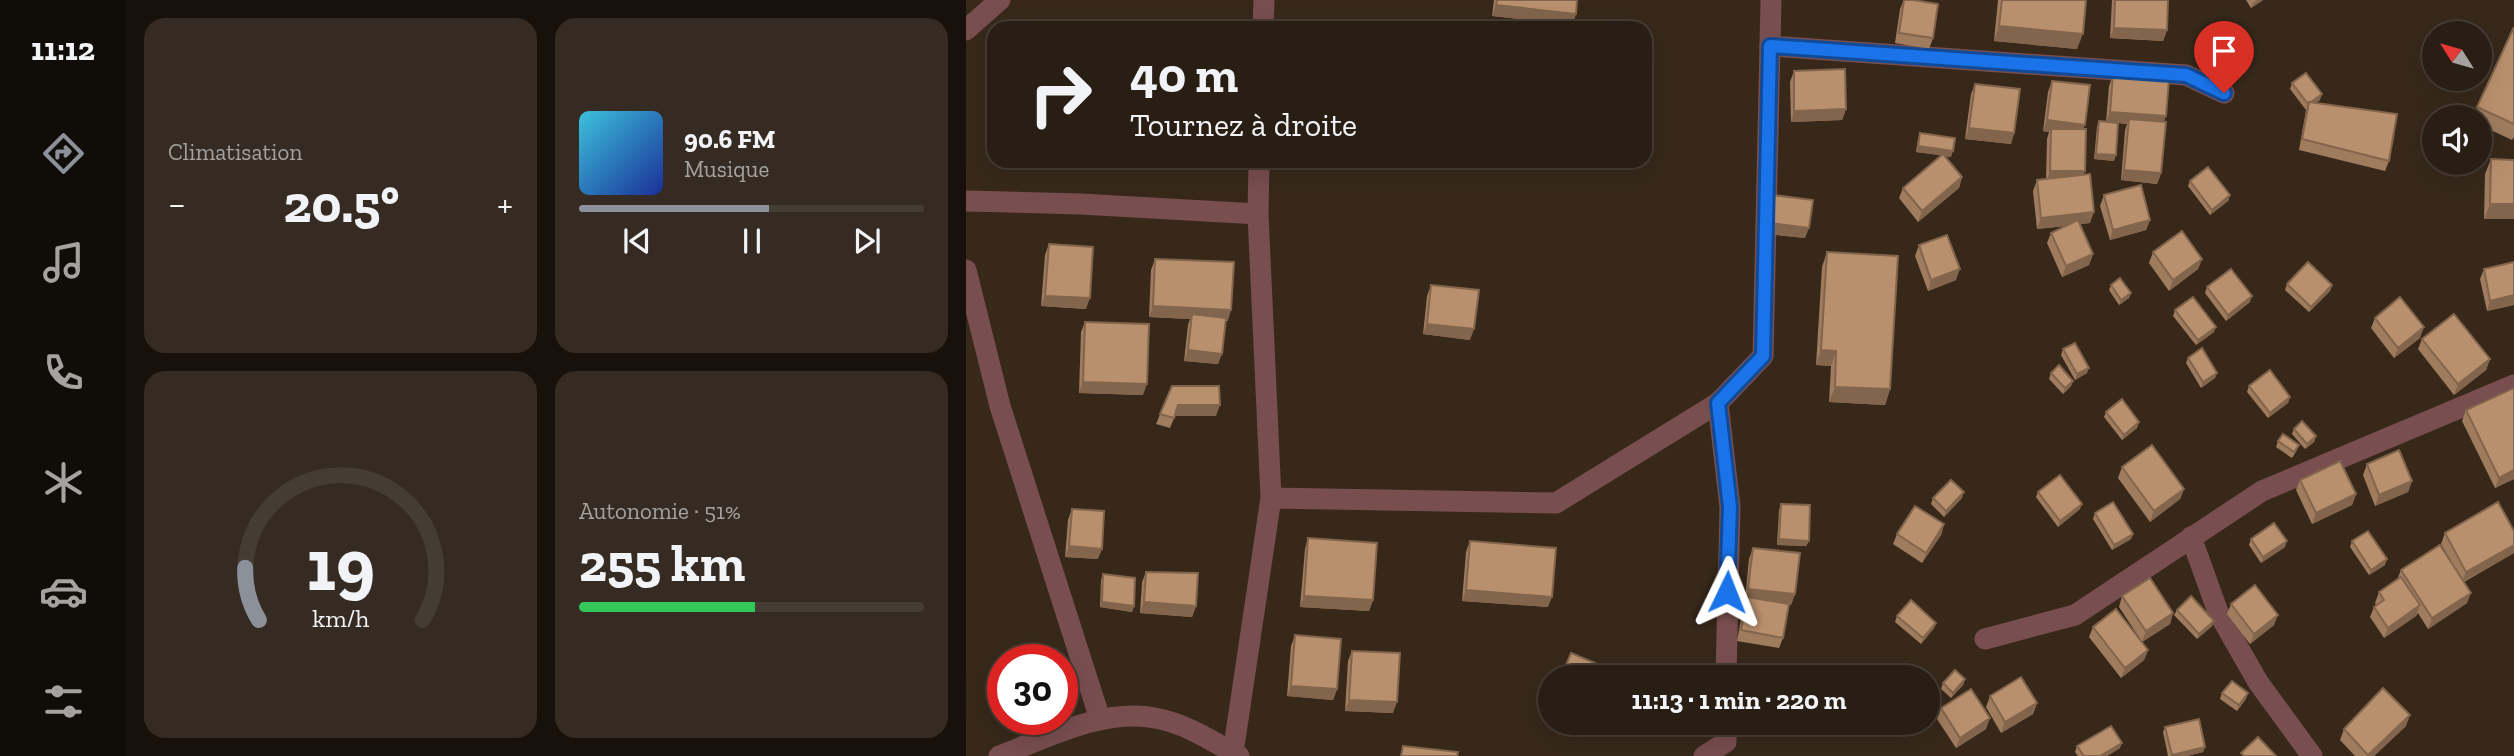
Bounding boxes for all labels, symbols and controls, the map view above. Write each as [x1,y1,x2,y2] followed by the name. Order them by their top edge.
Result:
[2194,21,2254,93] pin
[2422,21,2492,91] north arrow
[2422,21,2492,175] map controls
[31,30,95,68] text: 11:12
[2205,32,2243,70] icon: arrive
[1130,46,1238,105] text: 40 m
[1015,49,1106,140] icon: right
[2422,105,2492,175] button: sound
[1130,106,1357,144] text: Tournez à droite
[684,123,775,155] text: 90.6 FM
[39,129,88,178] icon: directions
[168,138,302,166] text: Climatisation
[684,155,769,183] text: Musique
[284,173,399,235] text: 20.5°
[168,181,186,227] text: −
[497,181,513,227] text: +
[618,222,656,260] icon: previous
[733,222,771,260] icon: pause
[848,222,886,260] icon: next
[39,238,88,287] icon: music
[39,348,88,397] icon: phone
[39,458,88,507] icon: climate
[579,497,741,525] text: Autonomie · 51%
[306,522,375,610] text: 19
[579,532,745,594] text: 255 km
[1690,555,1764,629] position arrow
[39,567,88,616] icon: car
[312,603,369,633] text: km/h
[987,644,1078,735] speed limit sign: 30
[39,677,88,726] icon: filters
[1631,684,1847,716] text: 11:13 · 1 min · 220 m

